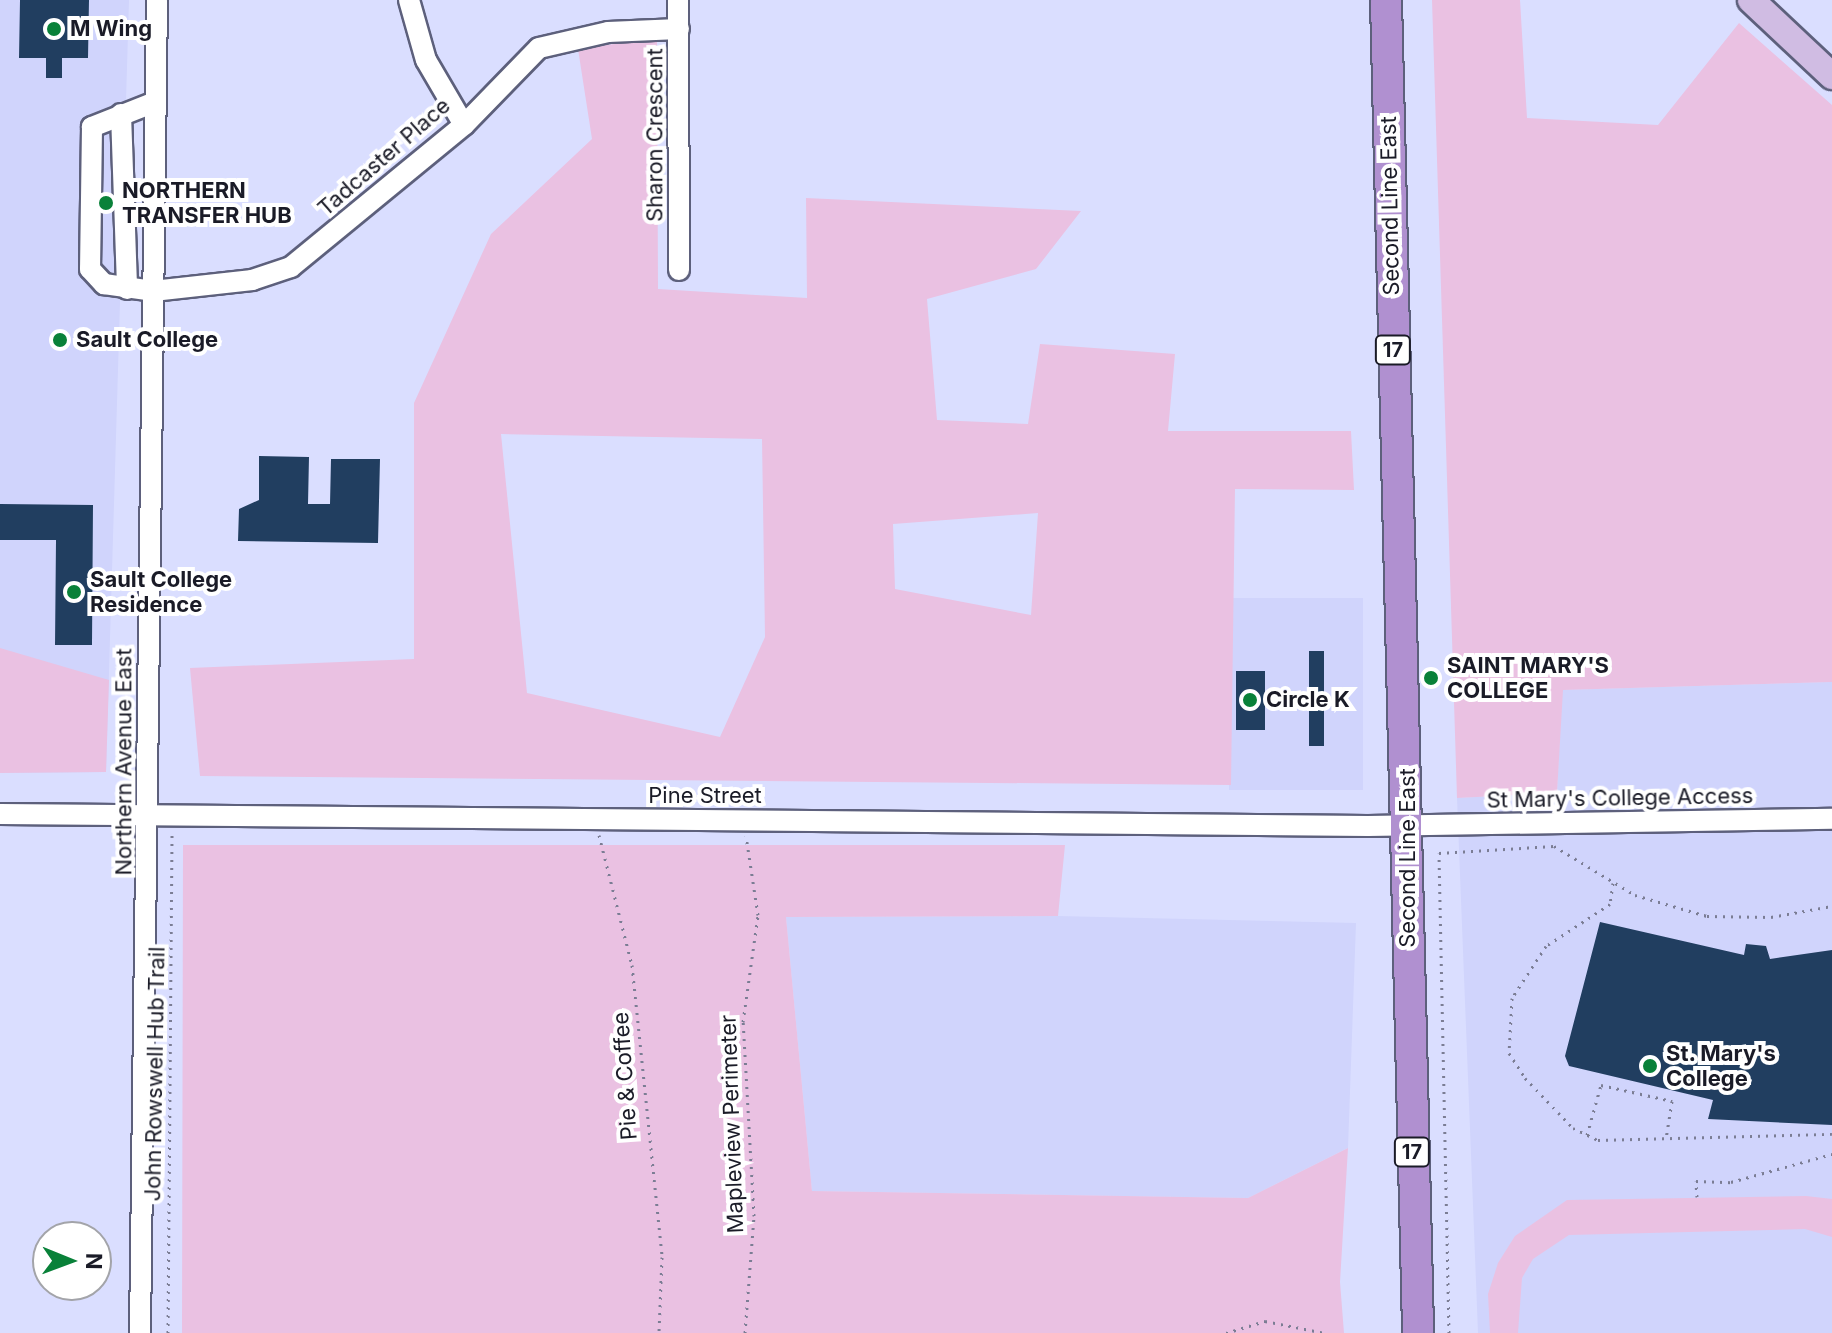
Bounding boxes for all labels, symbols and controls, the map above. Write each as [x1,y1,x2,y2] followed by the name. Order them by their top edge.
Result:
[70,16,152,42] place label: M Wing
[45,20,63,38] marker: M Wing
[642,48,668,222] street label: Sharon Crescent
[312,92,456,222] street label: Tadcaster Place
[1375,116,1405,296] street label: Second Line East
[122,177,292,228] place label: NORTHERN TRANSFER HUB
[97,194,115,212] marker: NORTHERN TRANSFER HUB
[76,327,218,353] place label: Sault College
[51,331,69,349] marker: Sault College
[1373,334,1413,366] road number: 17
[90,566,232,618] place label: Sault College Residence
[65,583,83,601] marker: Sault College Residence
[111,648,137,876] street label: Northern Avenue East
[1447,652,1609,704] place label: SAINT MARY'S COLLEGE
[1422,669,1440,687] marker: SAINT MARY'S COLLEGE
[1266,687,1350,713] place label: Circle K
[1241,691,1259,709] marker: Circle K
[1395,768,1421,948] street label: Second Line East
[1486,782,1754,814] street label: St Mary's College Access
[648,783,762,809] street label: Pine Street
[140,946,170,1202] street label: John Rowswell Hub Trail
[607,1011,643,1141] street label: Pie & Coffee
[715,1014,749,1234] street label: Mapleview Perimeter
[1666,1040,1776,1092] place label: St. Mary's College
[1641,1057,1659,1075] marker: St. Mary's College
[1392,1136,1432,1168] road number: 17
[32,1221,112,1301] north arrow
[81,1253,107,1270] text: N

